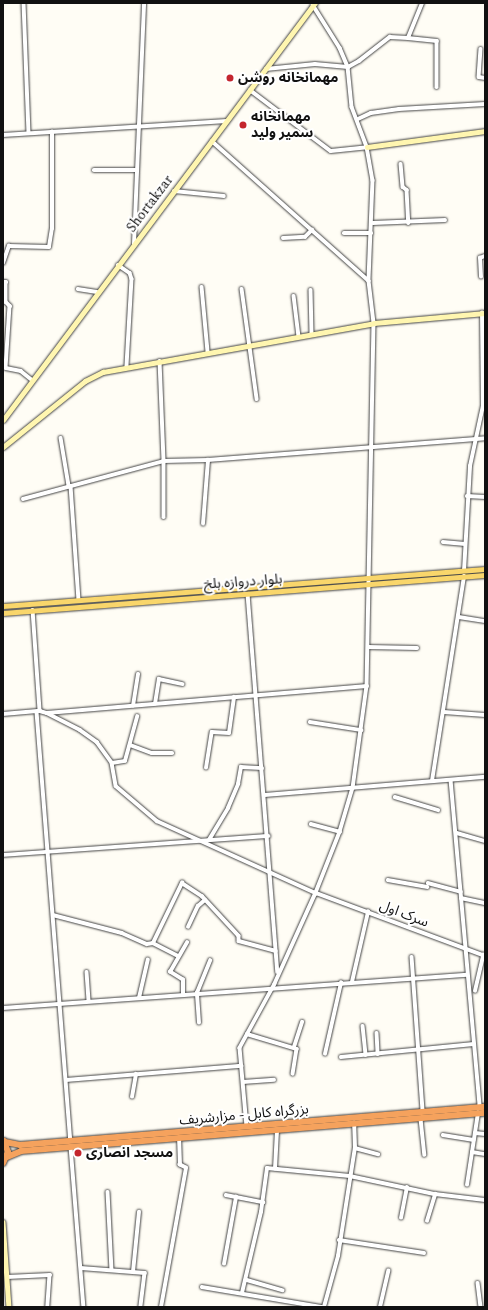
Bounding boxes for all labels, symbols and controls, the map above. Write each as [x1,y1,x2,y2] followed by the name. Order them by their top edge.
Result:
[238,70,338,86] place label: مهمانخانه روشن
[225,73,235,83] marker: مهمانخانه روشن
[251,109,313,142] place label: مهمانخانه سمیر ولید
[238,120,248,130] marker: مهمانخانه سمیر ولید
[123,172,177,236] street label: Shortakzar
[203,571,283,593] street label: بلوار دروازه بلخ
[377,897,431,931] street label: سرک اول
[179,1101,309,1129] street label: بزرگراه کابل - مزارشریف
[86,1145,173,1161] place label: مسجد انصاری
[73,1148,83,1158] marker: مسجد انصاری

